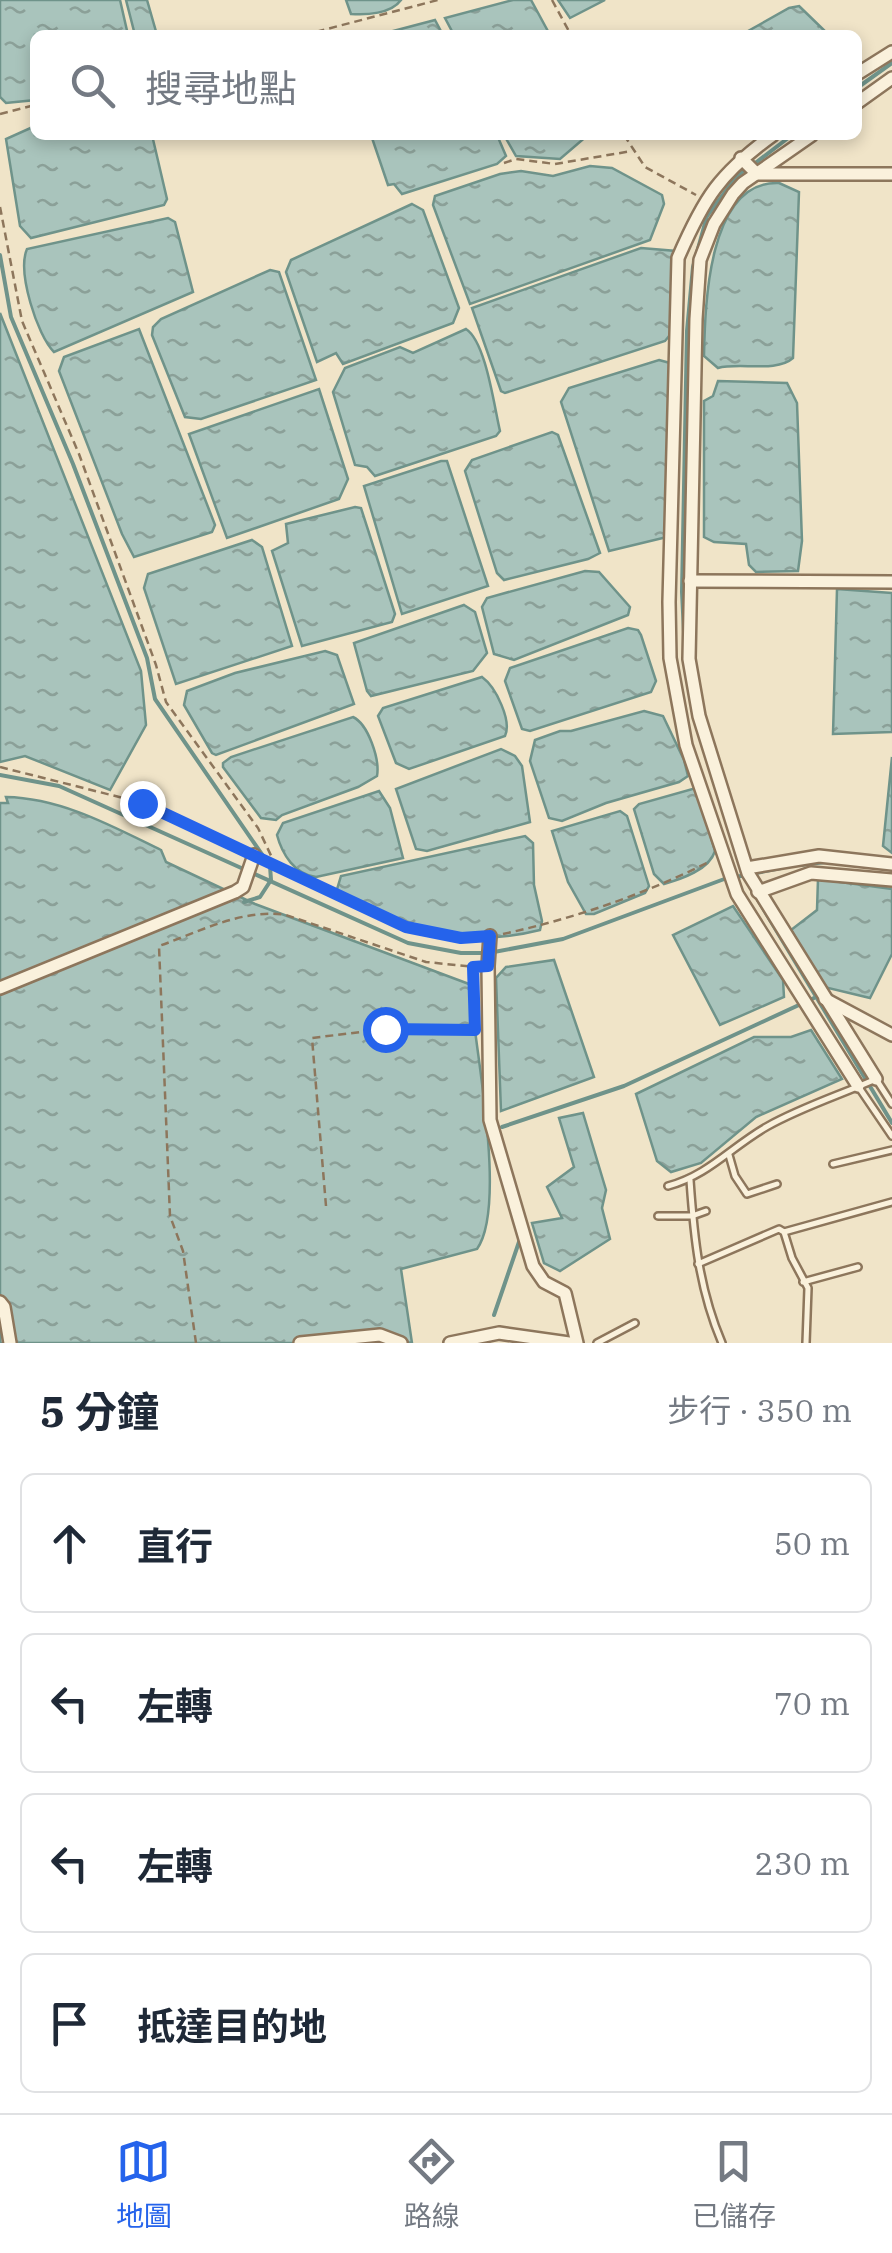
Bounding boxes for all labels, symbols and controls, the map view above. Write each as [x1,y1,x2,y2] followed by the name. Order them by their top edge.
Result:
[30,30,862,140] search box
[65,58,120,113] icon: search
[145,63,297,112] text: 搜尋地點
[120,781,166,827] route end
[363,1007,409,1053] route start
[40,1384,159,1439] text: 5 分鐘
[667,1389,852,1431] text: 步行 · 350 m
[42,1516,97,1571] icon: ahead
[137,1521,213,1570] text: 直行
[774,1522,850,1564] text: 50 m
[42,1676,97,1731] icon: left
[137,1681,213,1730] text: 左轉
[774,1682,850,1724] text: 70 m
[42,1836,97,1891] icon: left
[137,1841,213,1890] text: 左轉
[754,1842,850,1884] text: 230 m
[42,1996,97,2051] icon: arrive
[137,2001,327,2050] text: 抵達目的地
[116,2134,172,2234] tab: 地圖
[404,2134,460,2234] tab: 路線
[692,2134,776,2234] tab: 已儲存

